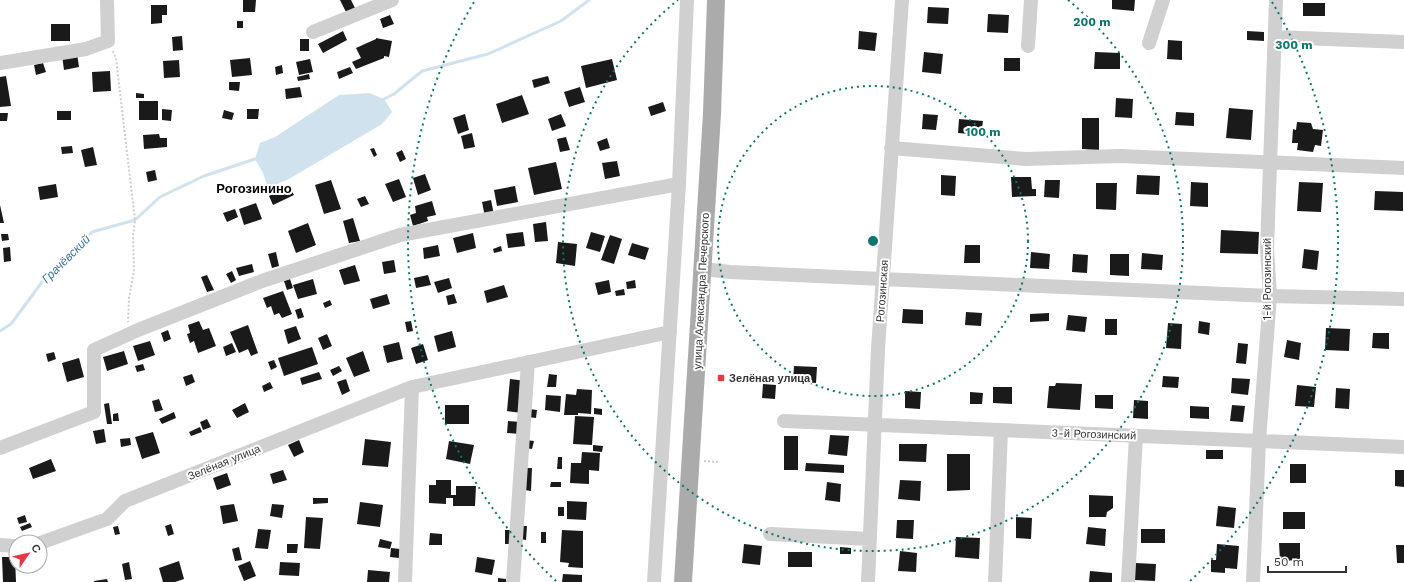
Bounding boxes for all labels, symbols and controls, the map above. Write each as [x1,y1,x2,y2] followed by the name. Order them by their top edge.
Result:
[1073,15,1111,29] text: 200 m
[1275,38,1313,52] text: 300 m
[965,125,1001,139] text: 100 m
[216,181,292,196] district label: Рогозинино
[691,212,712,370] street label: улица Александра Печерского
[39,232,93,286] water label: Грачёвский
[866,234,880,248] centre of rings
[1261,238,1274,320] street label: 1-й Рогозинский
[874,259,891,323] street label: Рогозинская
[729,372,811,385] place label: Зелёная улица
[716,373,726,383] marker: Зелёная улица
[1052,427,1136,442] street label: 3-й Рогозинский
[186,442,263,483] street label: Зелёная улица
[8,534,48,574] north arrow
[28,542,44,556] text: С
[1268,548,1346,574] scale bar
[1274,555,1304,569] text: 50 m

